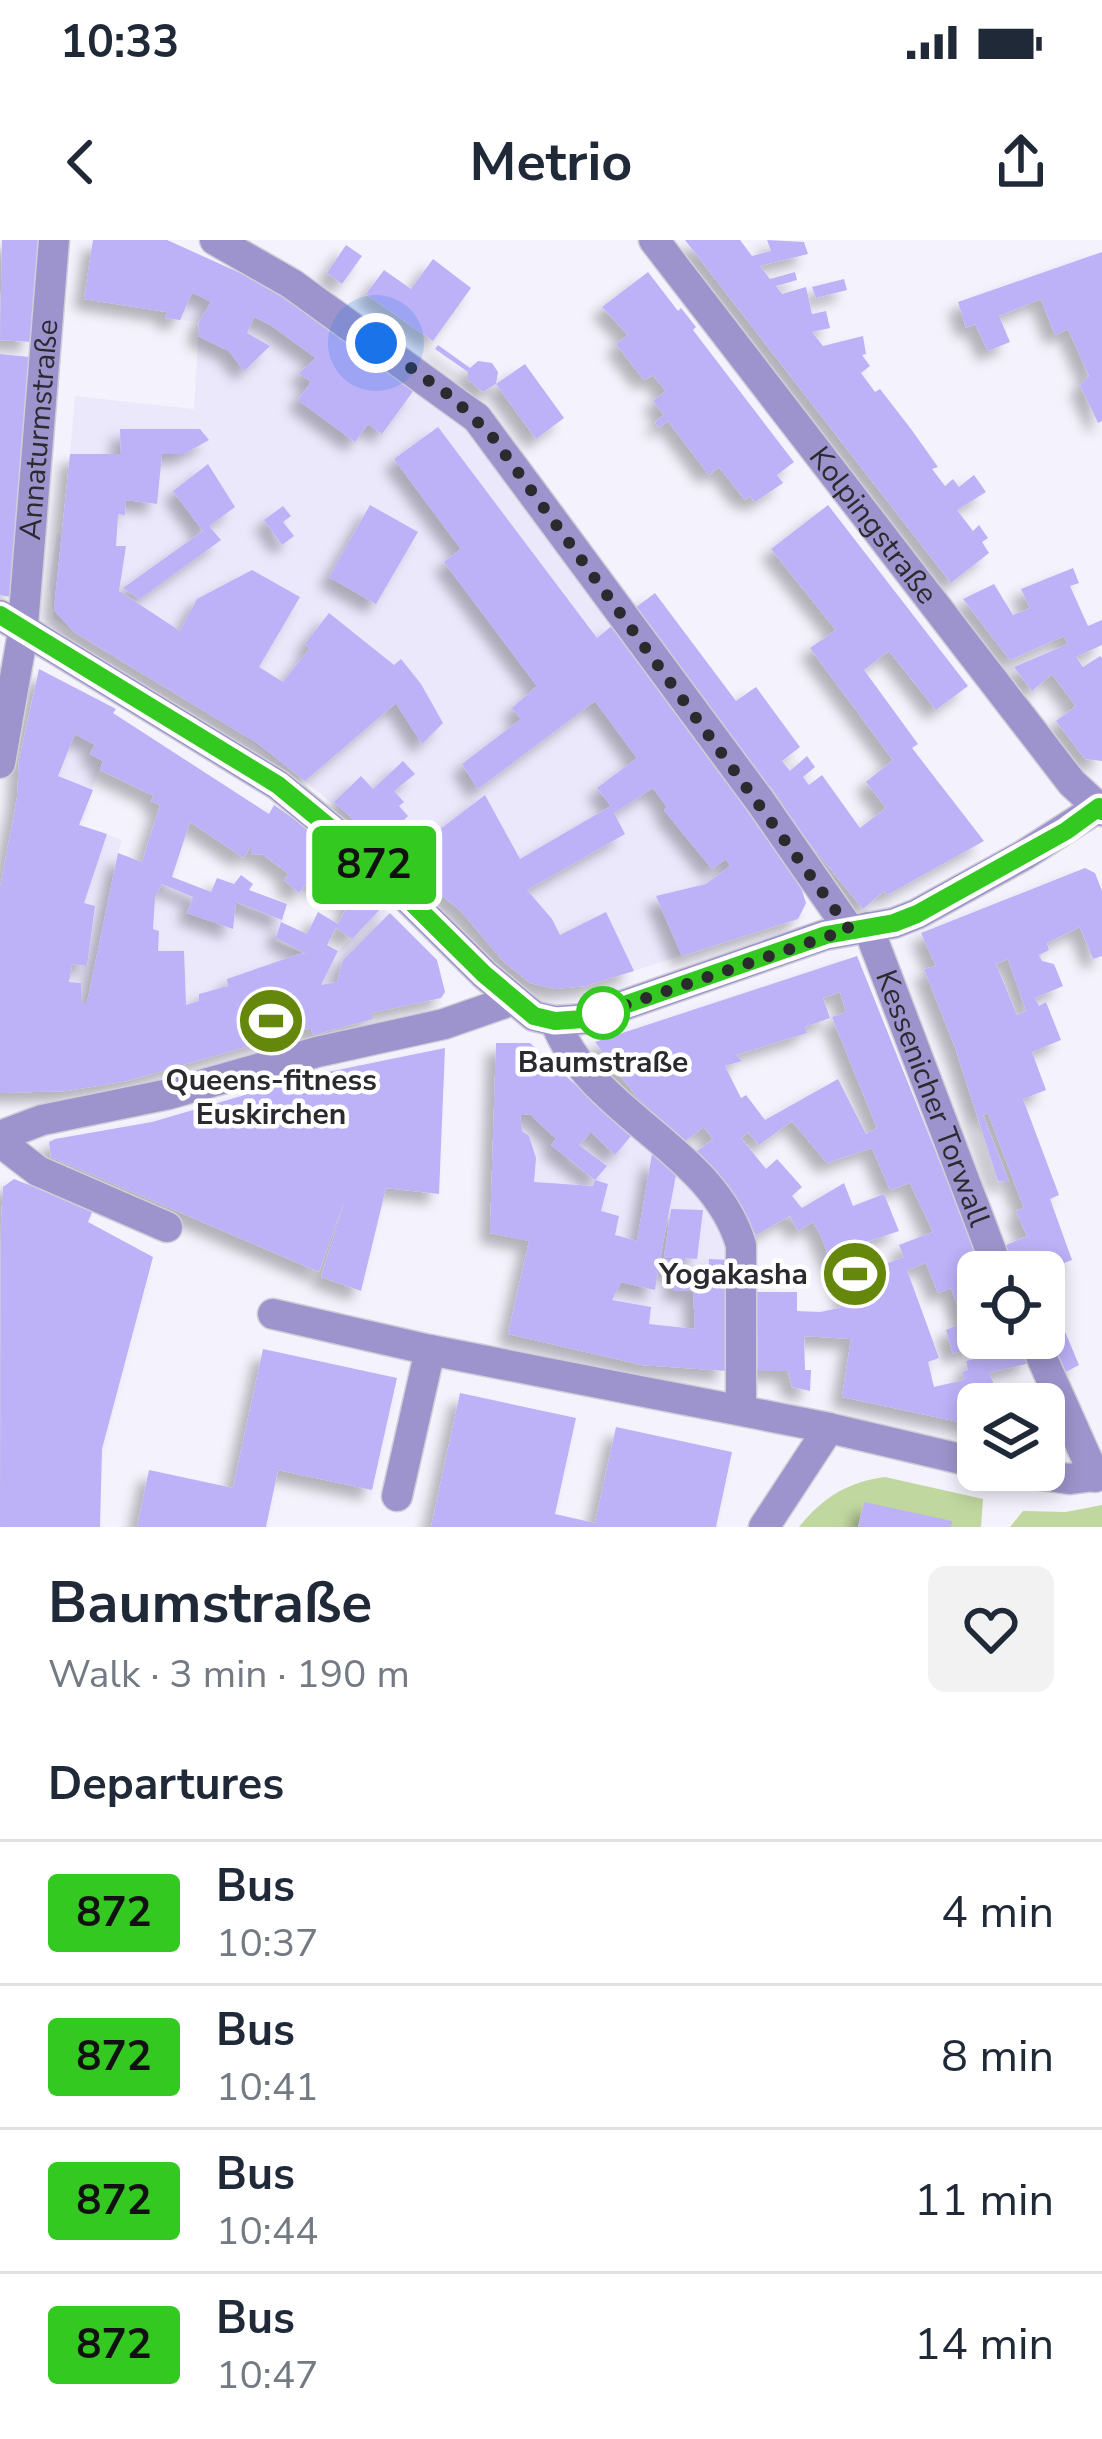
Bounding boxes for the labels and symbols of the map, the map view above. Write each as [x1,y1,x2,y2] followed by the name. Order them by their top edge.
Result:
[346,313,406,373] your location
[10,318,69,542] street label: Annaturmstraße
[799,438,947,613] street label: Kolpingstraße
[305,826,443,904] line badge: 872
[865,964,1000,1232] street label: Kessenicher Torwall
[236,986,306,1056] sports icon: Queens-fitness Euskirchen
[578,988,628,1038] marker: Baumstraße
[518,1042,688,1083] place label: Baumstraße
[165,1060,377,1135] place label: Queens-fitness Euskirchen
[820,1239,890,1309] sports icon: Yogakasha
[658,1254,808,1295] place label: Yogakasha

